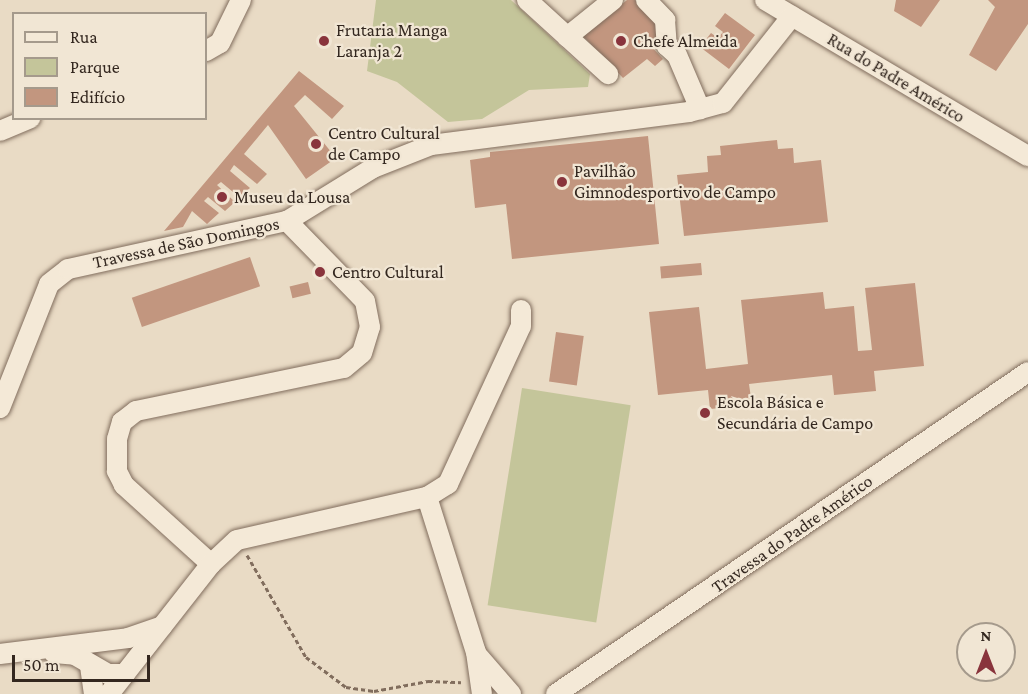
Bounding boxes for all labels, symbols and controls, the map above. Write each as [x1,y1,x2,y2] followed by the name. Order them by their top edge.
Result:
[12,12,207,120] legend
[336,20,448,63] place label: Frutaria Manga Laranja 2
[70,27,98,47] text: Rua
[823,28,969,128] street label: Rua do Padre Américo
[633,30,738,52] place label: Chefe Almeida
[317,34,331,48] marker: Frutaria Manga Laranja 2
[614,34,628,48] marker: Chefe Almeida
[70,57,120,77] text: Parque
[70,87,125,107] text: Edifício
[328,123,440,166] place label: Centro Cultural de Campo
[309,137,323,151] marker: Centro Cultural de Campo
[574,161,776,204] place label: Pavilhão Gimnodesportivo de Campo
[555,175,569,189] marker: Pavilhão Gimnodesportivo de Campo
[234,186,350,208] place label: Museu da Lousa
[215,190,229,204] marker: Museu da Lousa
[91,213,281,273] street label: Travessa de São Domingos
[332,261,444,283] place label: Centro Cultural
[313,265,327,279] marker: Centro Cultural
[717,392,873,434] place label: Escola Básica e Secundária de Campo
[698,406,712,420] marker: Escola Básica e Secundária de Campo
[707,470,877,598] street label: Travessa do Padre Américo
[956,622,1016,682] north arrow
[981,627,991,644] text: N
[15,643,153,681] scale bar
[23,655,60,675] text: 50 m

